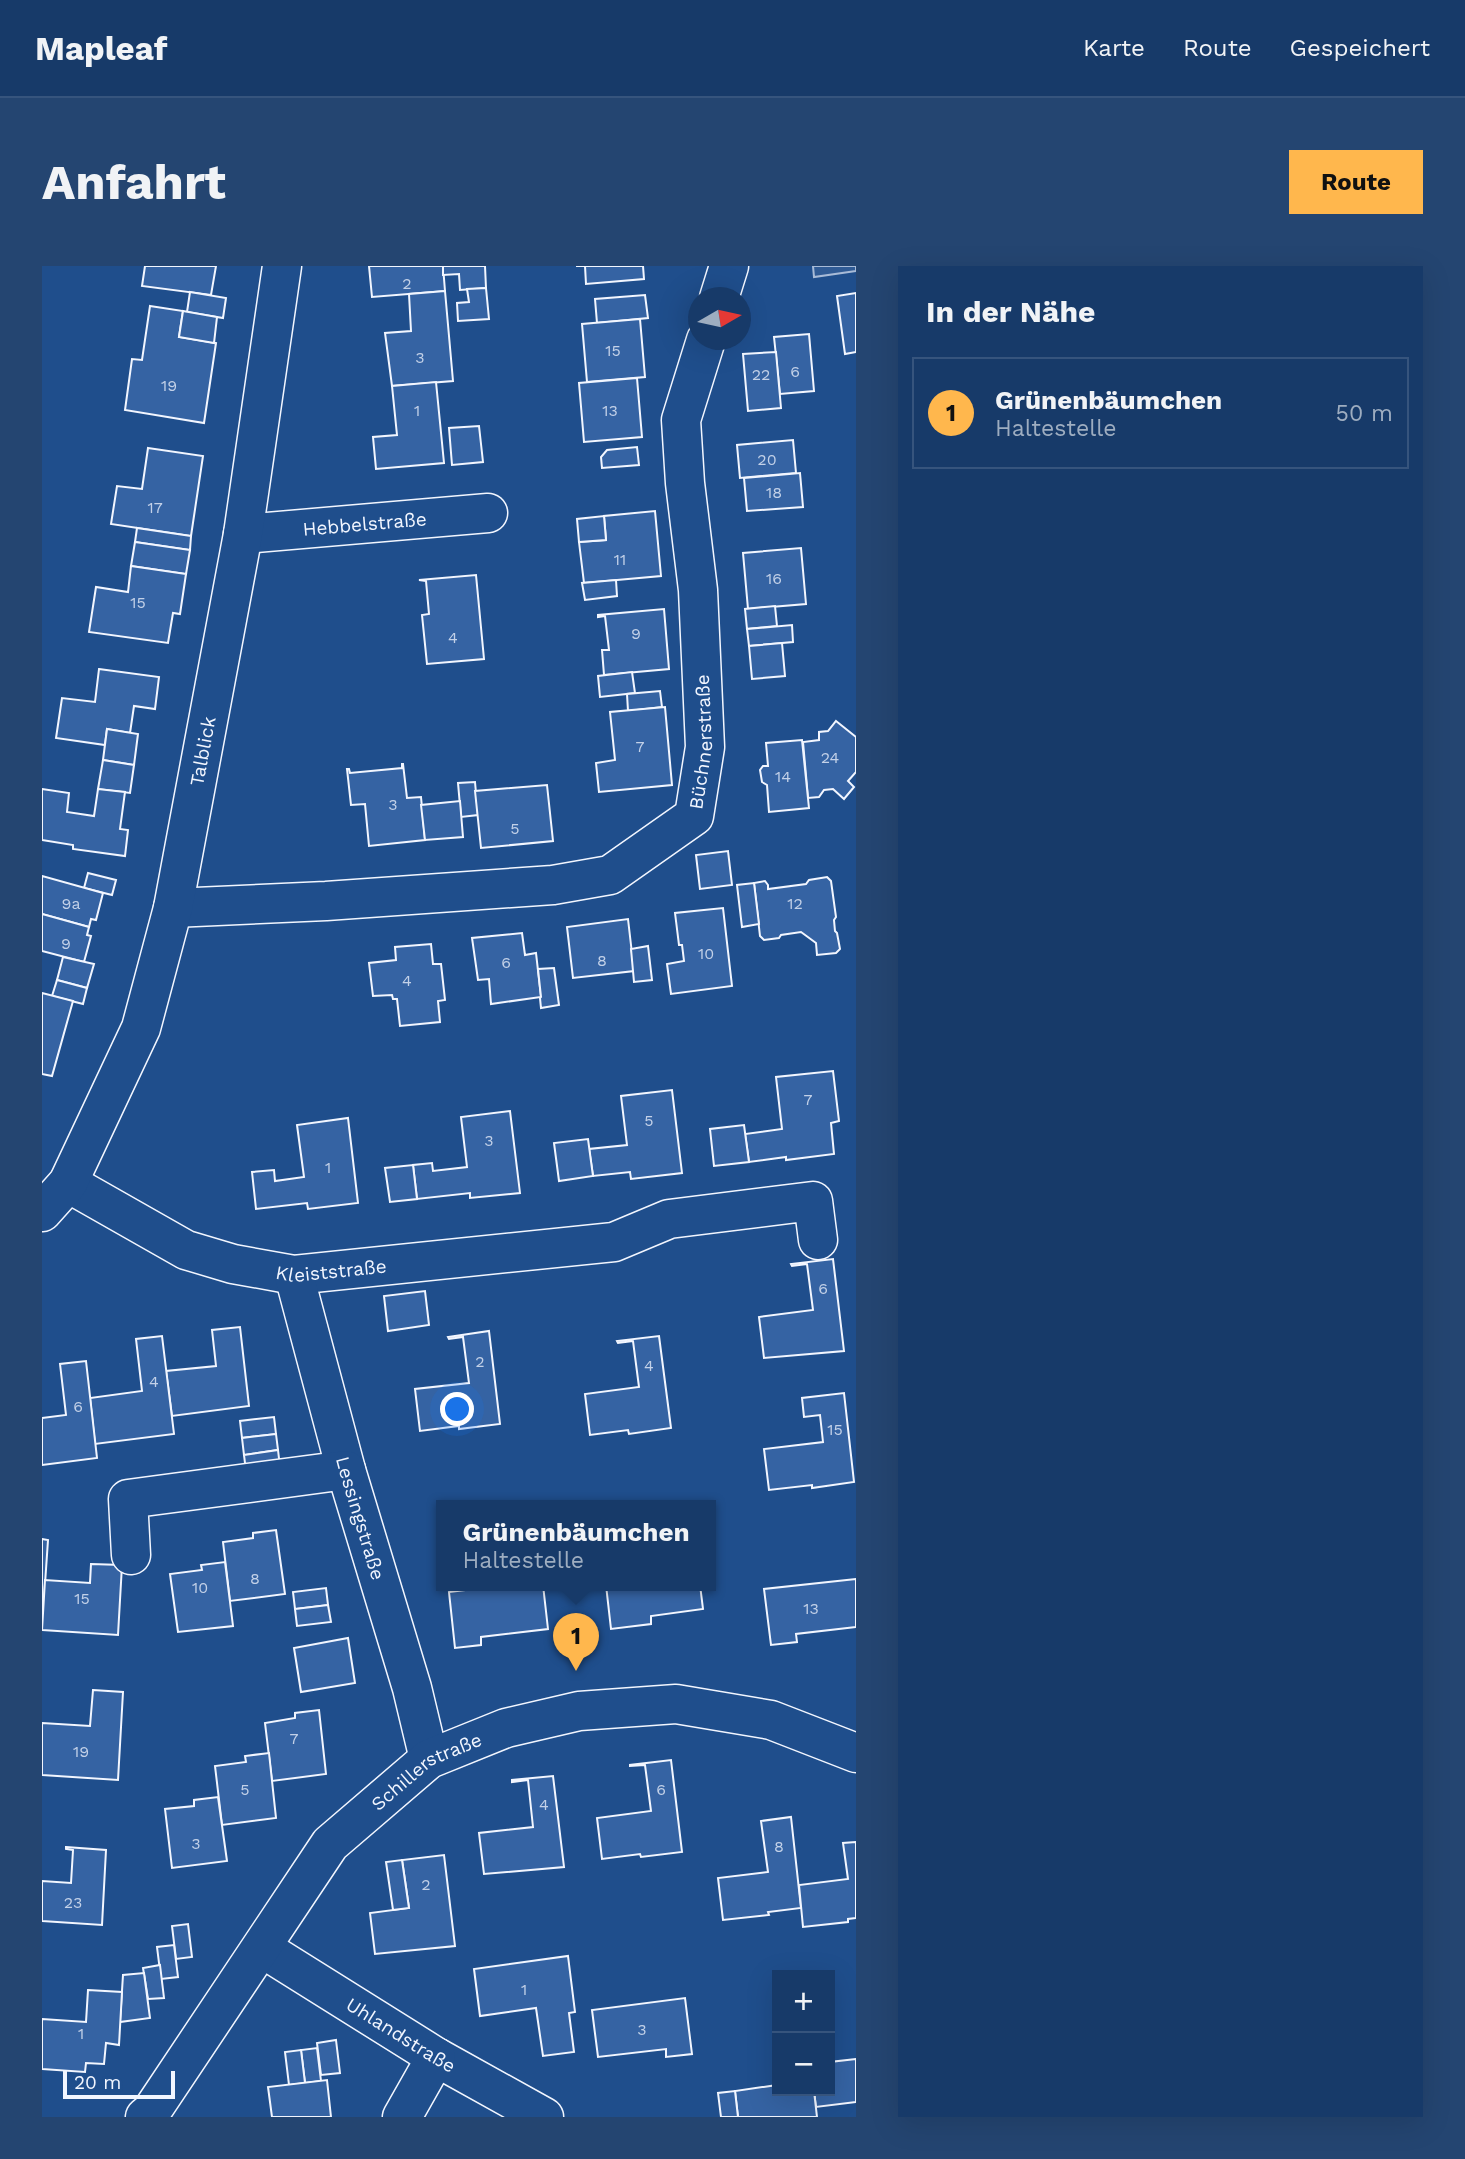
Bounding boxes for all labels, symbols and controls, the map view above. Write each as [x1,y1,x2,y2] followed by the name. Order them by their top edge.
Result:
[35,29,167,68] text: Mapleaf
[1083,34,1145,62] text: Karte
[1183,34,1252,62] text: Route
[1290,34,1430,62] text: Gespeichert
[1289,150,1423,214] button: Route
[42,153,226,211] text: Anfahrt
[402,274,412,293] house number: 2
[688,287,751,350] north arrow
[926,294,1095,329] text: In der Nähe
[605,341,621,360] house number: 15
[415,348,425,367] house number: 3
[790,362,800,381] house number: 6
[752,365,770,384] house number: 22
[161,376,177,395] house number: 19
[995,385,1222,415] text: Grünenbäumchen
[946,400,956,427] text: 1
[1336,400,1393,427] text: 50 m
[414,401,420,420] house number: 1
[602,401,618,420] house number: 13
[995,415,1117,442] text: Haltestelle
[757,450,777,469] house number: 20
[766,483,782,502] house number: 18
[147,498,163,517] house number: 17
[302,507,428,541] street label: Hebbelstraße
[614,550,626,569] house number: 11
[766,569,782,588] house number: 16
[130,593,146,612] house number: 15
[631,624,641,643] house number: 9
[448,628,458,647] house number: 4
[684,674,717,811] street label: Büchnerstraße
[185,714,221,788] street label: Talblick
[636,737,645,756] house number: 7
[821,748,840,767] house number: 24
[775,767,791,786] house number: 14
[388,795,398,814] house number: 3
[510,819,520,838] house number: 5
[62,894,80,913] house number: 9a
[787,894,803,913] house number: 12
[61,934,71,953] house number: 9
[698,944,714,963] house number: 10
[597,951,607,970] house number: 8
[501,953,511,972] house number: 6
[402,971,412,990] house number: 4
[804,1090,813,1109] house number: 7
[644,1111,654,1130] house number: 5
[484,1131,494,1150] house number: 3
[325,1158,331,1177] house number: 1
[274,1255,388,1287] street label: Kleiststraße
[818,1279,828,1298] house number: 6
[475,1352,485,1371] house number: 2
[644,1356,654,1375] house number: 4
[149,1372,159,1391] house number: 4
[440,1392,474,1426] your location
[73,1397,83,1416] house number: 6
[827,1420,843,1439] house number: 15
[331,1454,390,1583] street label: Lessingstraße
[436,1500,716,1591] popup
[462,1517,690,1547] text: Grünenbäumchen
[462,1547,584,1574] text: Haltestelle
[250,1569,260,1588] house number: 8
[192,1578,208,1597] house number: 10
[74,1589,90,1608] house number: 15
[803,1599,819,1618] house number: 13
[553,1613,599,1671] pin: 1
[367,1728,485,1816] street label: Schillerstraße
[290,1729,299,1748] house number: 7
[73,1742,89,1761] house number: 19
[240,1780,250,1799] house number: 5
[656,1780,666,1799] house number: 6
[539,1795,549,1814] house number: 4
[191,1834,201,1853] house number: 3
[774,1837,784,1856] house number: 8
[421,1875,431,1894] house number: 2
[64,1893,82,1912] house number: 23
[772,1970,835,2096] map controls
[772,1970,835,2033] button: +
[521,1980,527,1999] house number: 1
[342,1993,460,2078] street label: Uhlandstraße
[637,2020,647,2039] house number: 3
[78,2024,84,2043] house number: 1
[772,2033,835,2096] button: −
[63,2068,175,2100] scale bar
[74,2071,121,2094] text: 20 m

